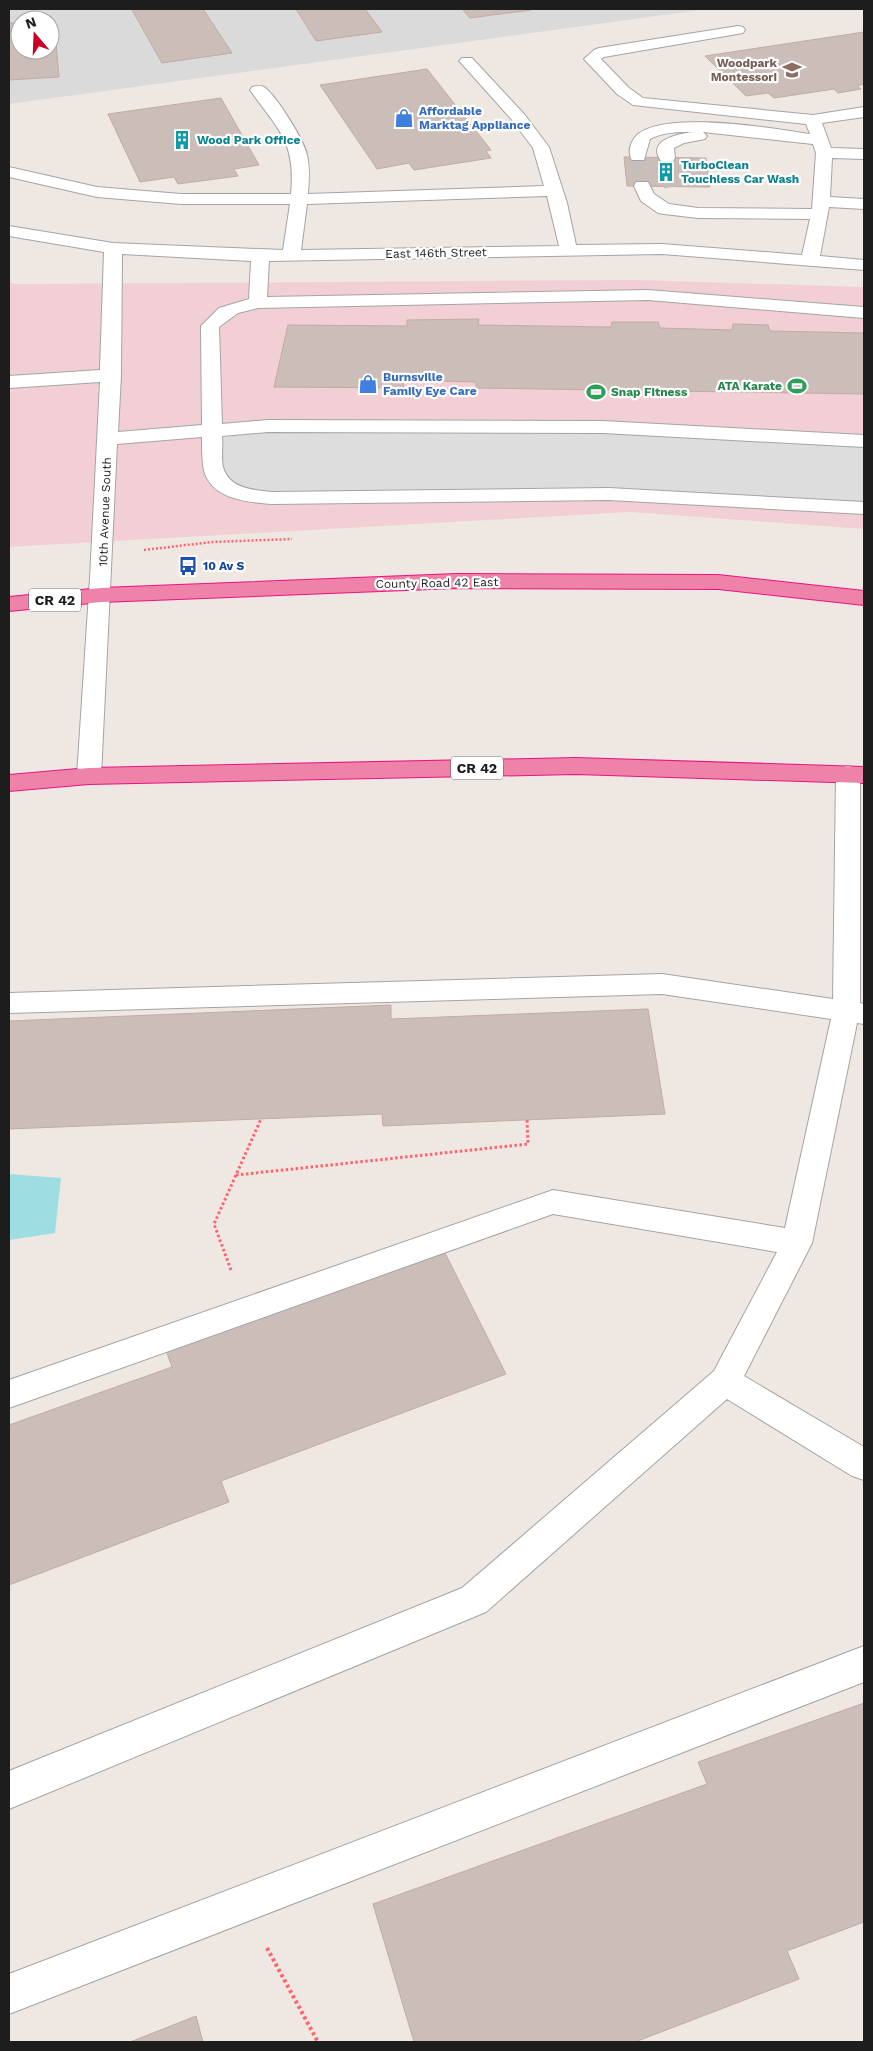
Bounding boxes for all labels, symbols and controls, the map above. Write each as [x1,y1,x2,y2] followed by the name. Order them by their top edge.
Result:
[10,10,60,60] north arrow
[23,13,38,32] text: N
[711,56,778,84] place label: Woodpark Montessori
[781,59,803,81] school or university icon: Woodpark Montessori
[419,104,530,132] place label: Affordable Marktag Appliance
[393,107,415,129] shop icon: Affordable Marktag Appliance
[171,129,193,151] building icon: Wood Park Office
[197,133,300,147] place label: Wood Park Office
[681,158,799,186] place label: TurboClean Touchless Car Wash
[655,161,677,183] building icon: TurboClean Touchless Car Wash
[385,245,487,261] street label: East 146th Street
[383,370,477,398] place label: Burnsville Family Eye Care
[357,373,379,395] shop icon: Burnsville Family Eye Care
[786,375,808,397] sports icon: ATA Karate
[718,379,782,393] place label: ATA Karate
[585,381,607,403] sports icon: Snap Fitness
[611,385,688,399] place label: Snap Fitness
[96,457,114,567] street label: 10th Avenue South
[177,555,199,577] bus stop icon: 10 Av S
[203,559,245,573] place label: 10 Av S
[375,575,499,591] street label: County Road 42 East
[29,588,81,612] road number: CR 42
[451,756,503,780] road number: CR 42

